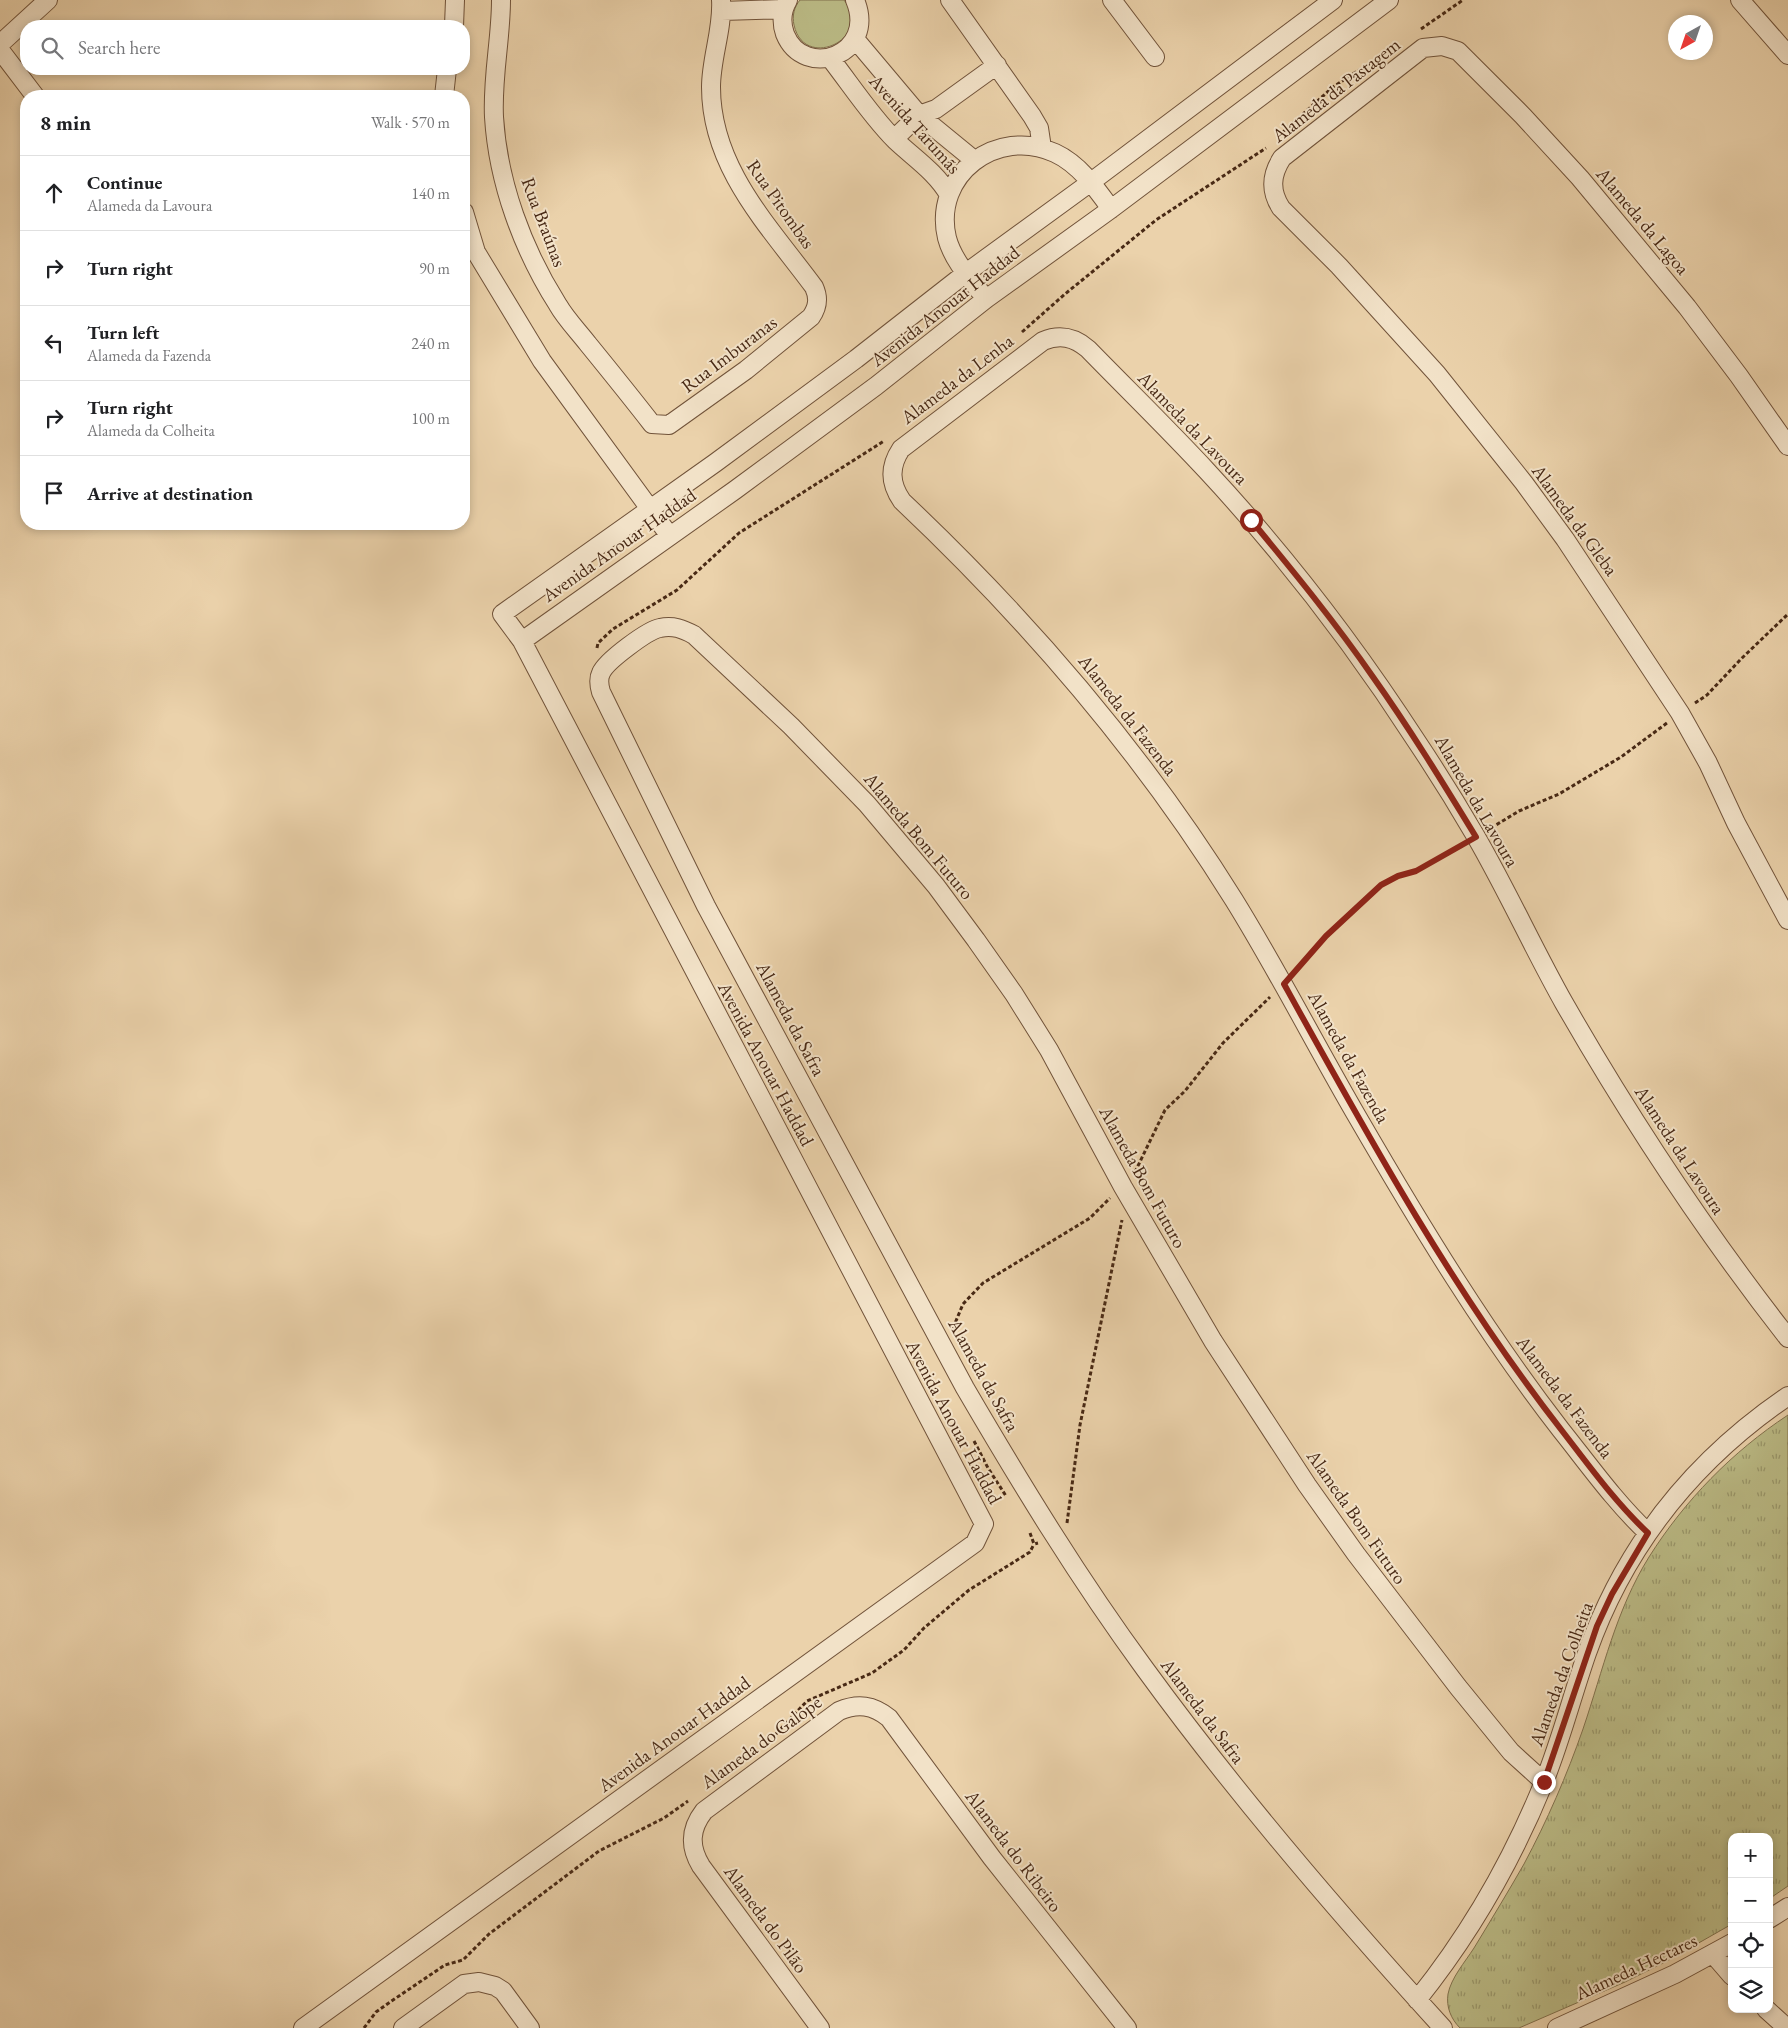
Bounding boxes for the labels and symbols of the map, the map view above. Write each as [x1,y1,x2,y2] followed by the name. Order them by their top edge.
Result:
[1668,15,1713,60] north arrow
[1266,32,1406,149] street label: Alameda da Pastagem
[863,68,966,179] street label: Avenida Tarumãs
[741,154,821,254] street label: Rua Pitombas
[1590,161,1696,280] street label: Alameda da Lagoa
[516,174,572,270] street label: Rua Braúnas
[865,240,1025,373] street label: Avenida Anouar Haddad
[676,310,782,398] street label: Rua Imburanas
[895,328,1019,430] street label: Alameda da Lenha
[1132,365,1254,490] street label: Alameda da Lavoura
[1525,458,1624,581] street label: Alameda da Gleba
[536,482,701,608] street label: Avenida Anouar Haddad
[1240,509,1263,532] route start
[1072,648,1183,781] street label: Alameda da Fazenda
[1428,729,1525,872] street label: Alameda da Lavoura
[858,766,980,905] street label: Alameda Bom Futuro
[750,957,832,1081] street label: Alameda da Safra
[712,977,820,1151] street label: Avenida Anouar Haddad
[1302,986,1396,1128] street label: Alameda da Fazenda
[1628,1080,1731,1220] street label: Alameda da Lavoura
[1093,1101,1192,1253] street label: Alameda Bom Futuro
[942,1313,1026,1436] street label: Alameda da Safra
[1510,1330,1620,1464] street label: Alameda da Fazenda
[900,1335,1008,1509] street label: Avenida Anouar Haddad
[1301,1444,1413,1589] street label: Alameda Bom Futuro
[1523,1598,1599,1751] street label: Alameda da Colheita
[1155,1652,1251,1769] street label: Alameda da Safra
[592,1670,755,1798] street label: Avenida Anouar Haddad
[695,1690,827,1795] street label: Alameda do Galope
[1533,1771,1556,1794] route end
[959,1784,1068,1917] street label: Alameda do Ribeiro
[718,1859,814,1978] street label: Alameda do Pilão
[1570,1928,1701,2007] street label: Alameda Hectares

